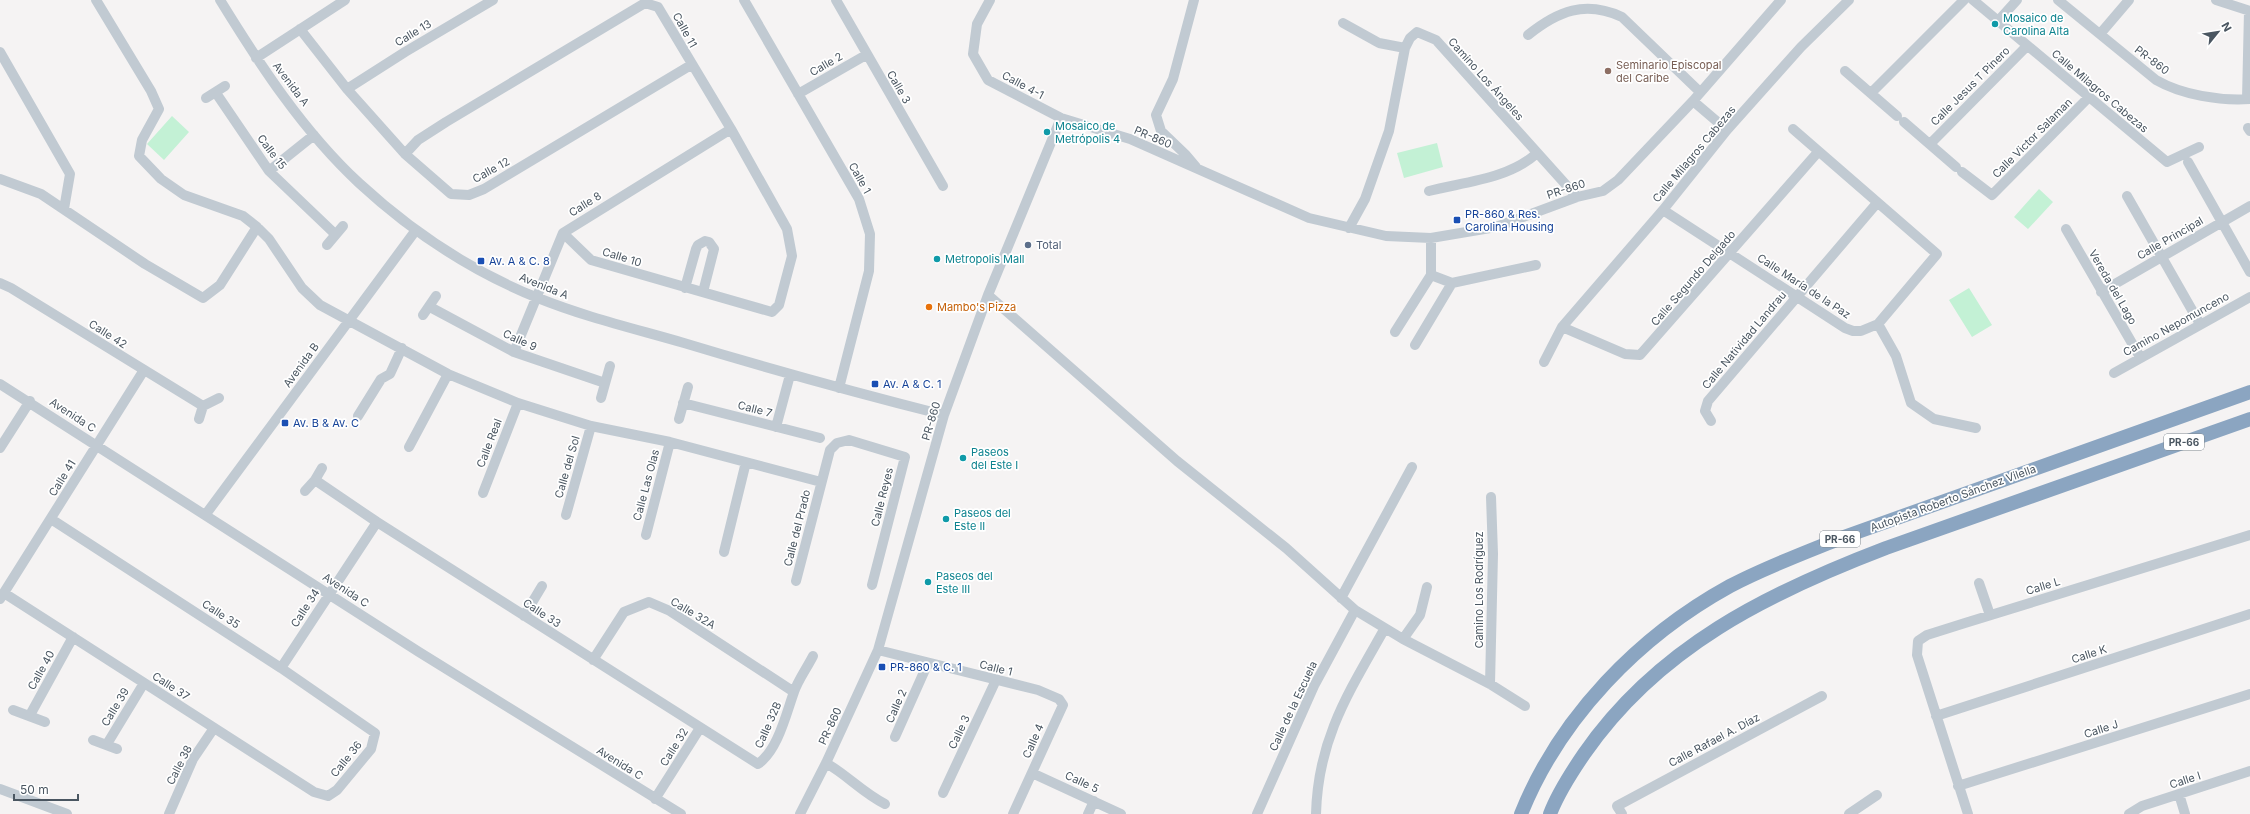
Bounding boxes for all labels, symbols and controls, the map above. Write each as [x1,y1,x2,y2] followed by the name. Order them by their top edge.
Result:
[670,10,700,50] street label: Calle 11
[2003,11,2069,38] place label: Mosaico de Carolina Alta
[2198,12,2238,52] north arrow
[392,17,434,49] street label: Calle 13
[1990,19,2000,29] marker: Mosaico de Carolina Alta
[2219,20,2235,34] text: N
[1445,35,1527,123] street label: Camino Los Ángeles
[2132,42,2172,78] street label: PR-860
[1927,43,2013,129] street label: Calle Jesus T Pinero
[2049,46,2151,136] street label: Calle Milagros Cabezas
[807,49,845,79] street label: Calle 2
[1616,58,1722,85] place label: Seminario Episcopal del Caribe
[270,59,312,109] street label: Avenida A
[1603,66,1613,76] marker: Seminario Episcopal del Caribe
[884,68,914,106] street label: Calle 3
[1000,68,1046,102] street label: Calle 4-1
[1989,95,2075,181] street label: Calle Victor Salaman
[1649,103,1739,205] street label: Calle Milagros Cabezas
[1055,119,1120,146] place label: Mosaico de Metrópolis 4
[1132,123,1174,151] street label: PR-860
[1042,127,1052,137] marker: Mosaico de Metrópolis 4
[254,132,290,173] street label: Calle 15
[470,154,512,186] street label: Calle 12
[846,160,874,196] street label: Calle 1
[1545,176,1587,202] street label: PR-860
[566,188,604,219] street label: Calle 8
[1465,207,1554,234] place label: PR-860 & Res. Carolina Housing
[2134,213,2206,263] street label: Calle Principal
[1452,215,1462,225] marker: PR-860 & Res. Carolina Housing
[1648,227,1739,329] street label: Calle Segundo Delgado
[1036,238,1061,252] place label: Total
[1023,240,1033,250] marker: Total
[601,244,643,270] street label: Calle 10
[2086,247,2140,327] street label: Vereda del Lago
[1755,250,1853,322] street label: Calle María de la Paz
[945,252,1025,266] place label: Metropolis Mall
[489,254,550,268] place label: Av. A & C. 8
[932,254,942,264] marker: Metropolis Mall
[476,256,486,266] marker: Av. A & C. 8
[517,270,571,302] street label: Avenida A
[1699,288,1789,392] street label: Calle Natividad Landrau
[2120,289,2232,359] street label: Camino Nepomunceno
[937,300,1016,314] place label: Mambo's Pizza
[924,302,934,312] marker: Mambo's Pizza
[86,317,130,351] street label: Calle 42
[501,326,539,354] street label: Calle 9
[280,340,322,390] street label: Avenida B
[883,377,941,391] place label: Av. A & C. 1
[870,379,880,389] marker: Av. A & C. 1
[47,395,99,435] street label: Avenida C
[736,398,774,420] street label: Calle 7
[918,400,944,442] street label: PR-860
[293,416,359,430] place label: Av. B & Av. C
[473,417,505,469] street label: Calle Real
[280,418,290,428] marker: Av. B & Av. C
[551,434,583,500] street label: Calle del Sol
[2164,434,2204,450] road number: PR-66
[971,445,1018,472] place label: Paseos del Este I
[630,448,662,522] street label: Calle Las Olas
[958,453,968,463] marker: Paseos del Este I
[45,457,79,499] street label: Calle 41
[1868,461,2038,535] street label: Autopista Roberto Sánchez Vilella
[868,466,896,528] street label: Calle Reyes
[781,488,813,568] street label: Calle del Prado
[954,506,1011,533] place label: Paseos del Este II
[941,514,951,524] marker: Paseos del Este II
[1472,531,1486,649] street label: Camino Los Rodríguez
[1820,531,1860,547] road number: PR-66
[936,569,993,596] place label: Paseos del Este III
[320,570,372,610] street label: Avenida C
[2024,574,2062,598] street label: Calle L
[923,577,933,587] marker: Paseos del Este III
[287,586,323,630] street label: Calle 34
[668,594,718,632] street label: Calle 32A
[520,596,564,631] street label: Calle 33
[199,597,243,632] street label: Calle 35
[2070,642,2109,666] street label: Calle K
[24,648,58,692] street label: Calle 40
[978,657,1014,679] street label: Calle 1
[1266,659,1320,753] street label: Calle de la Escuela
[890,660,962,674] place label: PR-860 & C. 1
[877,662,887,672] marker: PR-860 & C. 1
[150,669,192,703] street label: Calle 37
[98,685,132,729] street label: Calle 39
[882,687,910,725] street label: Calle 2
[751,699,785,751] street label: Calle 32B
[815,705,845,747] street label: PR-860
[1666,710,1762,770] street label: Calle Rafael A. Díaz
[945,713,973,751] street label: Calle 3
[2082,717,2120,741] street label: Calle J
[1019,722,1047,760] street label: Calle 4
[657,725,691,769] street label: Calle 32
[327,738,365,780] street label: Calle 36
[163,743,195,787] street label: Calle 38
[594,743,646,783] street label: Avenida C
[1063,768,1101,796] street label: Calle 5
[2168,768,2202,792] street label: Calle I
[14,776,78,802] scale bar
[20,782,49,797] text: 50 m

